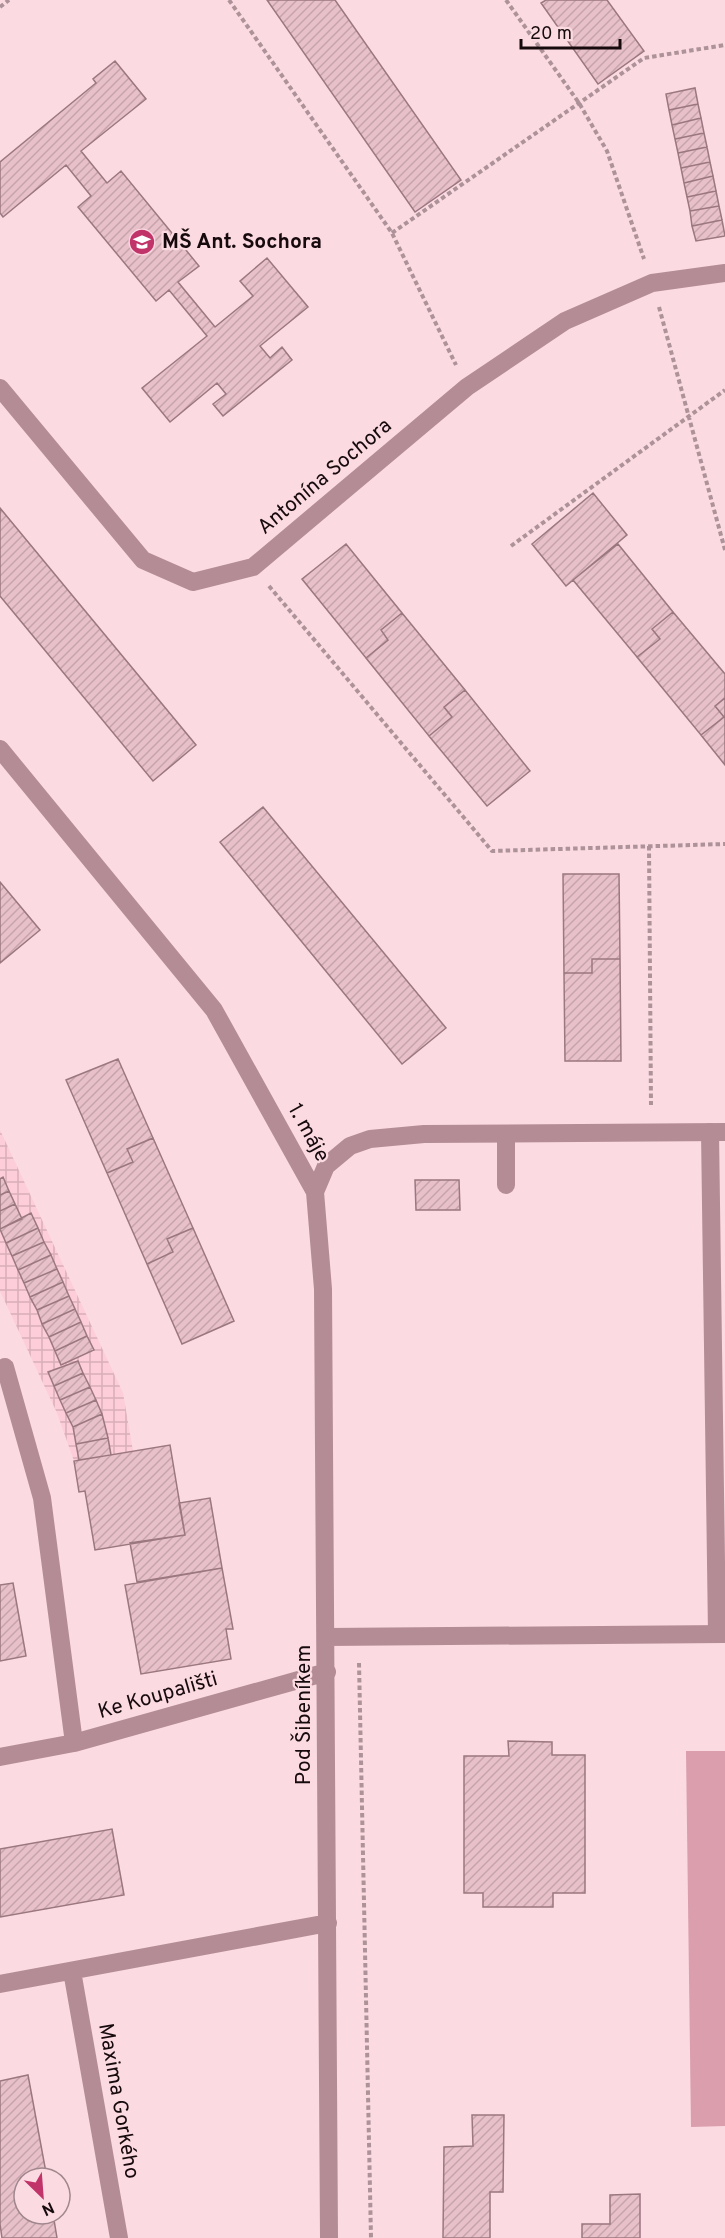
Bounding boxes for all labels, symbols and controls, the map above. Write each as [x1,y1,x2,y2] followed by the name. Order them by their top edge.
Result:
[521,12,620,50] scale bar
[530,23,572,46] text: 20 m
[127,227,157,257] school or university icon: MŠ Ant. Sochora
[162,228,322,256] place label: MŠ Ant. Sochora
[252,413,398,541] street label: Antonína Sochora
[281,1099,335,1167] street label: 1. máje
[290,1645,318,1785] street label: Pod Šibeníkem
[95,1666,221,1726] street label: Ke Koupališti
[91,2021,145,2181] street label: Maxima Gorkého
[12,2166,72,2226] north arrow
[38,2196,57,2219] text: N

